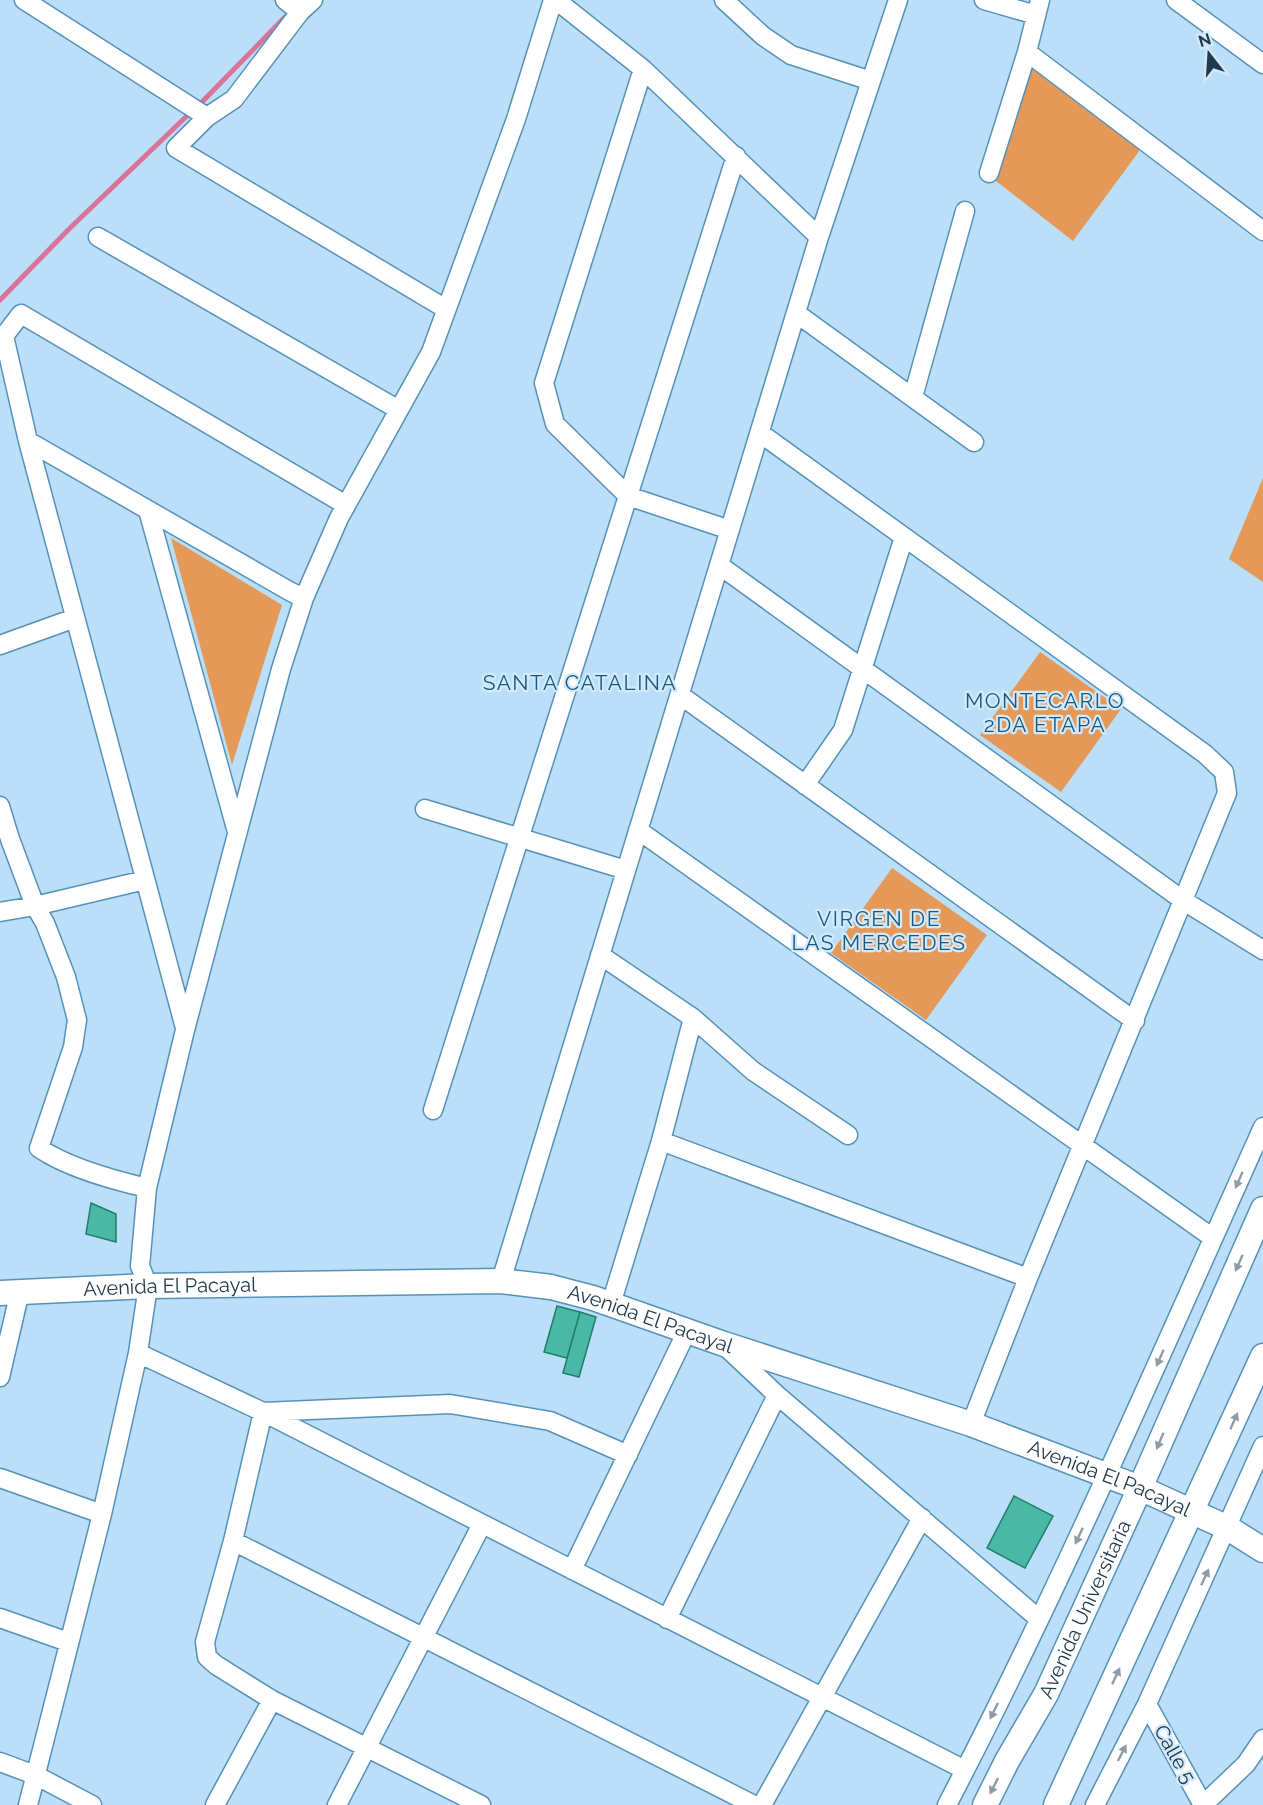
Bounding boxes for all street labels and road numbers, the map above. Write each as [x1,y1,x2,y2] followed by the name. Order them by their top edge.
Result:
[83,1272,257,1301] street label: Avenida El Pacayal
[565,1280,737,1358] street label: Avenida El Pacayal
[1025,1435,1195,1522] street label: Avenida El Pacayal
[1034,1516,1136,1702] street label: Avenida Universitaria
[1149,1721,1201,1788] street label: Calle 5

